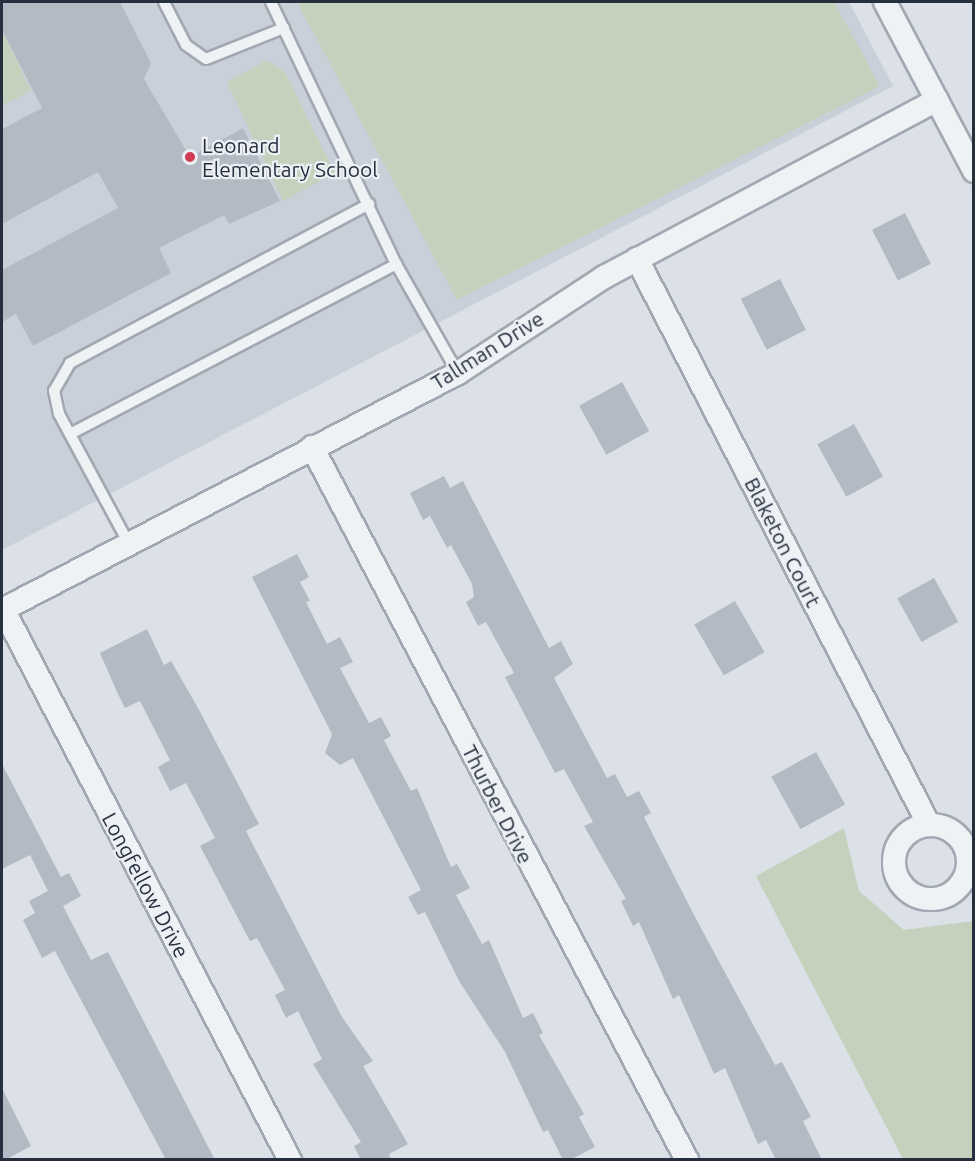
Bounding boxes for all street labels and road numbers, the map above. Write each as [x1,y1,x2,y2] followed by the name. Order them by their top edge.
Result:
[426,305,548,395] street label: Tallman Drive
[740,473,826,611] street label: Blaketon Court
[457,740,539,868] street label: Thurber Drive
[97,808,195,962] street label: Longfellow Drive

